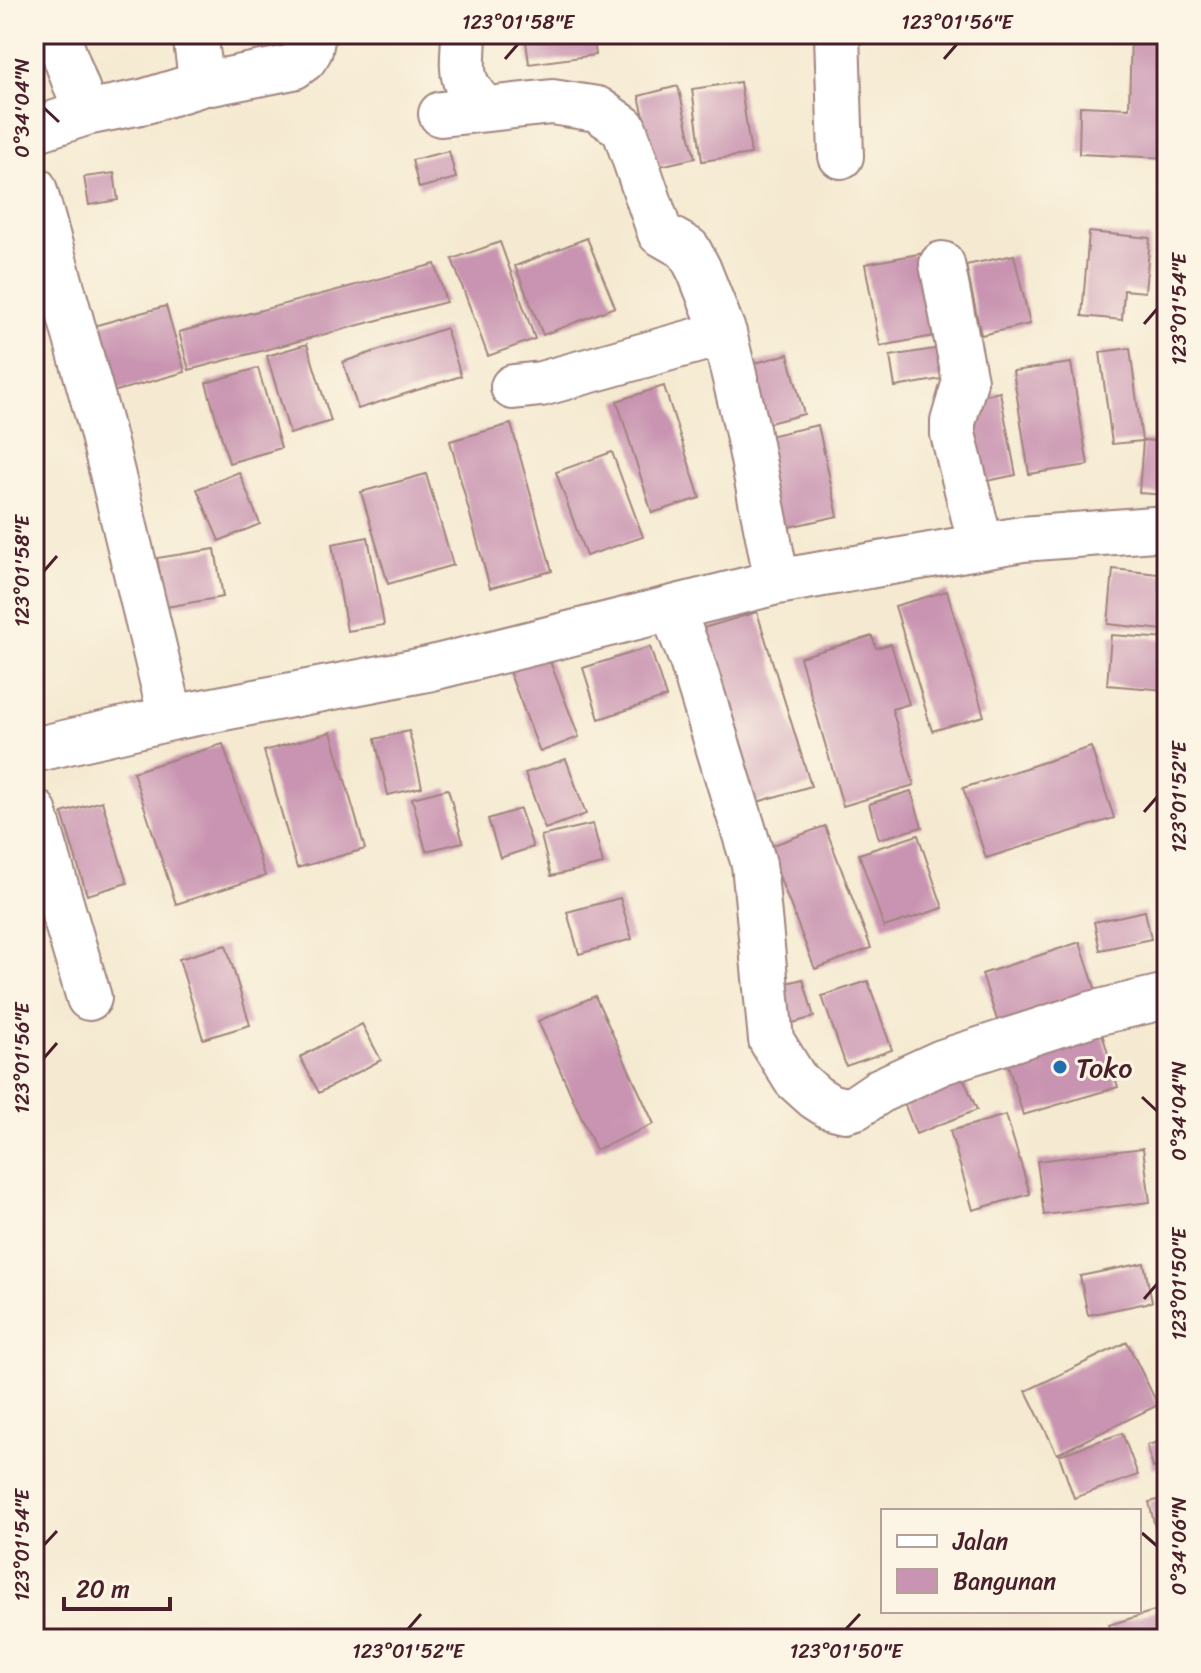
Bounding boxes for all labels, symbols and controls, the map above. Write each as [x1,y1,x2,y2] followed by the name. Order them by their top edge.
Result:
[462,5,576,40] text: 123°01'58"E
[901,5,1015,40] text: 123°01'56"E
[5,58,40,158] text: 0°34'04"N
[1162,251,1197,365] text: 123°01'54"E
[5,513,40,627] text: 123°01'58"E
[1162,739,1197,853] text: 123°01'52"E
[5,1000,40,1114] text: 123°01'56"E
[1076,1043,1132,1092] place label: Toko
[1051,1058,1069,1076] marker: Toko
[1162,1061,1197,1161] text: 0°34'04"N
[1162,1226,1197,1340] text: 123°01'50"E
[5,1487,40,1601] text: 123°01'54"E
[1162,1497,1197,1595] text: 0°34'06"N
[881,1509,1141,1613] legend
[952,1520,1008,1562] text: Jalan
[953,1560,1056,1602] text: Bangunan
[64,1561,170,1611] scale bar
[76,1568,130,1610] text: 20 m
[352,1634,466,1669] text: 123°01'52"E
[790,1634,904,1669] text: 123°01'50"E

